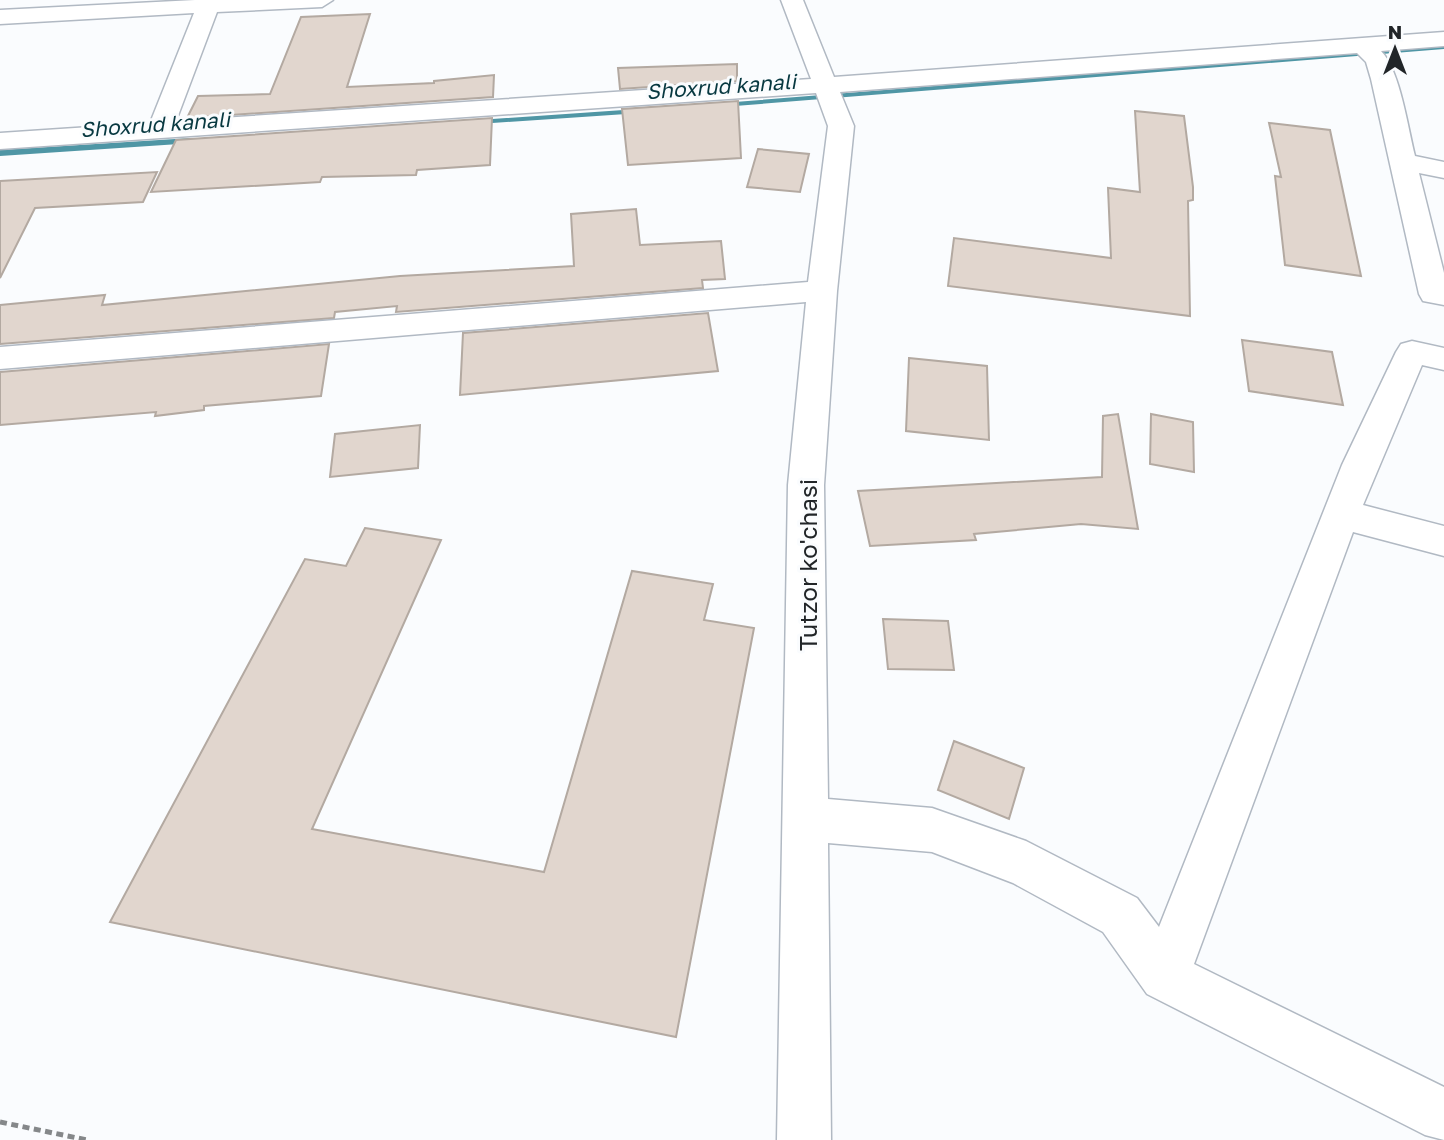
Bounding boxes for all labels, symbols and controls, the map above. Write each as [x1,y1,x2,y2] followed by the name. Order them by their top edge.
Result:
[1360,14,1430,84] north arrow
[1388,20,1402,43] text: N
[645,68,799,104] water label: Shoxrud kanali
[79,106,233,142] water label: Shoxrud kanali
[793,479,822,651] street label: Tutzor ko'chasi

